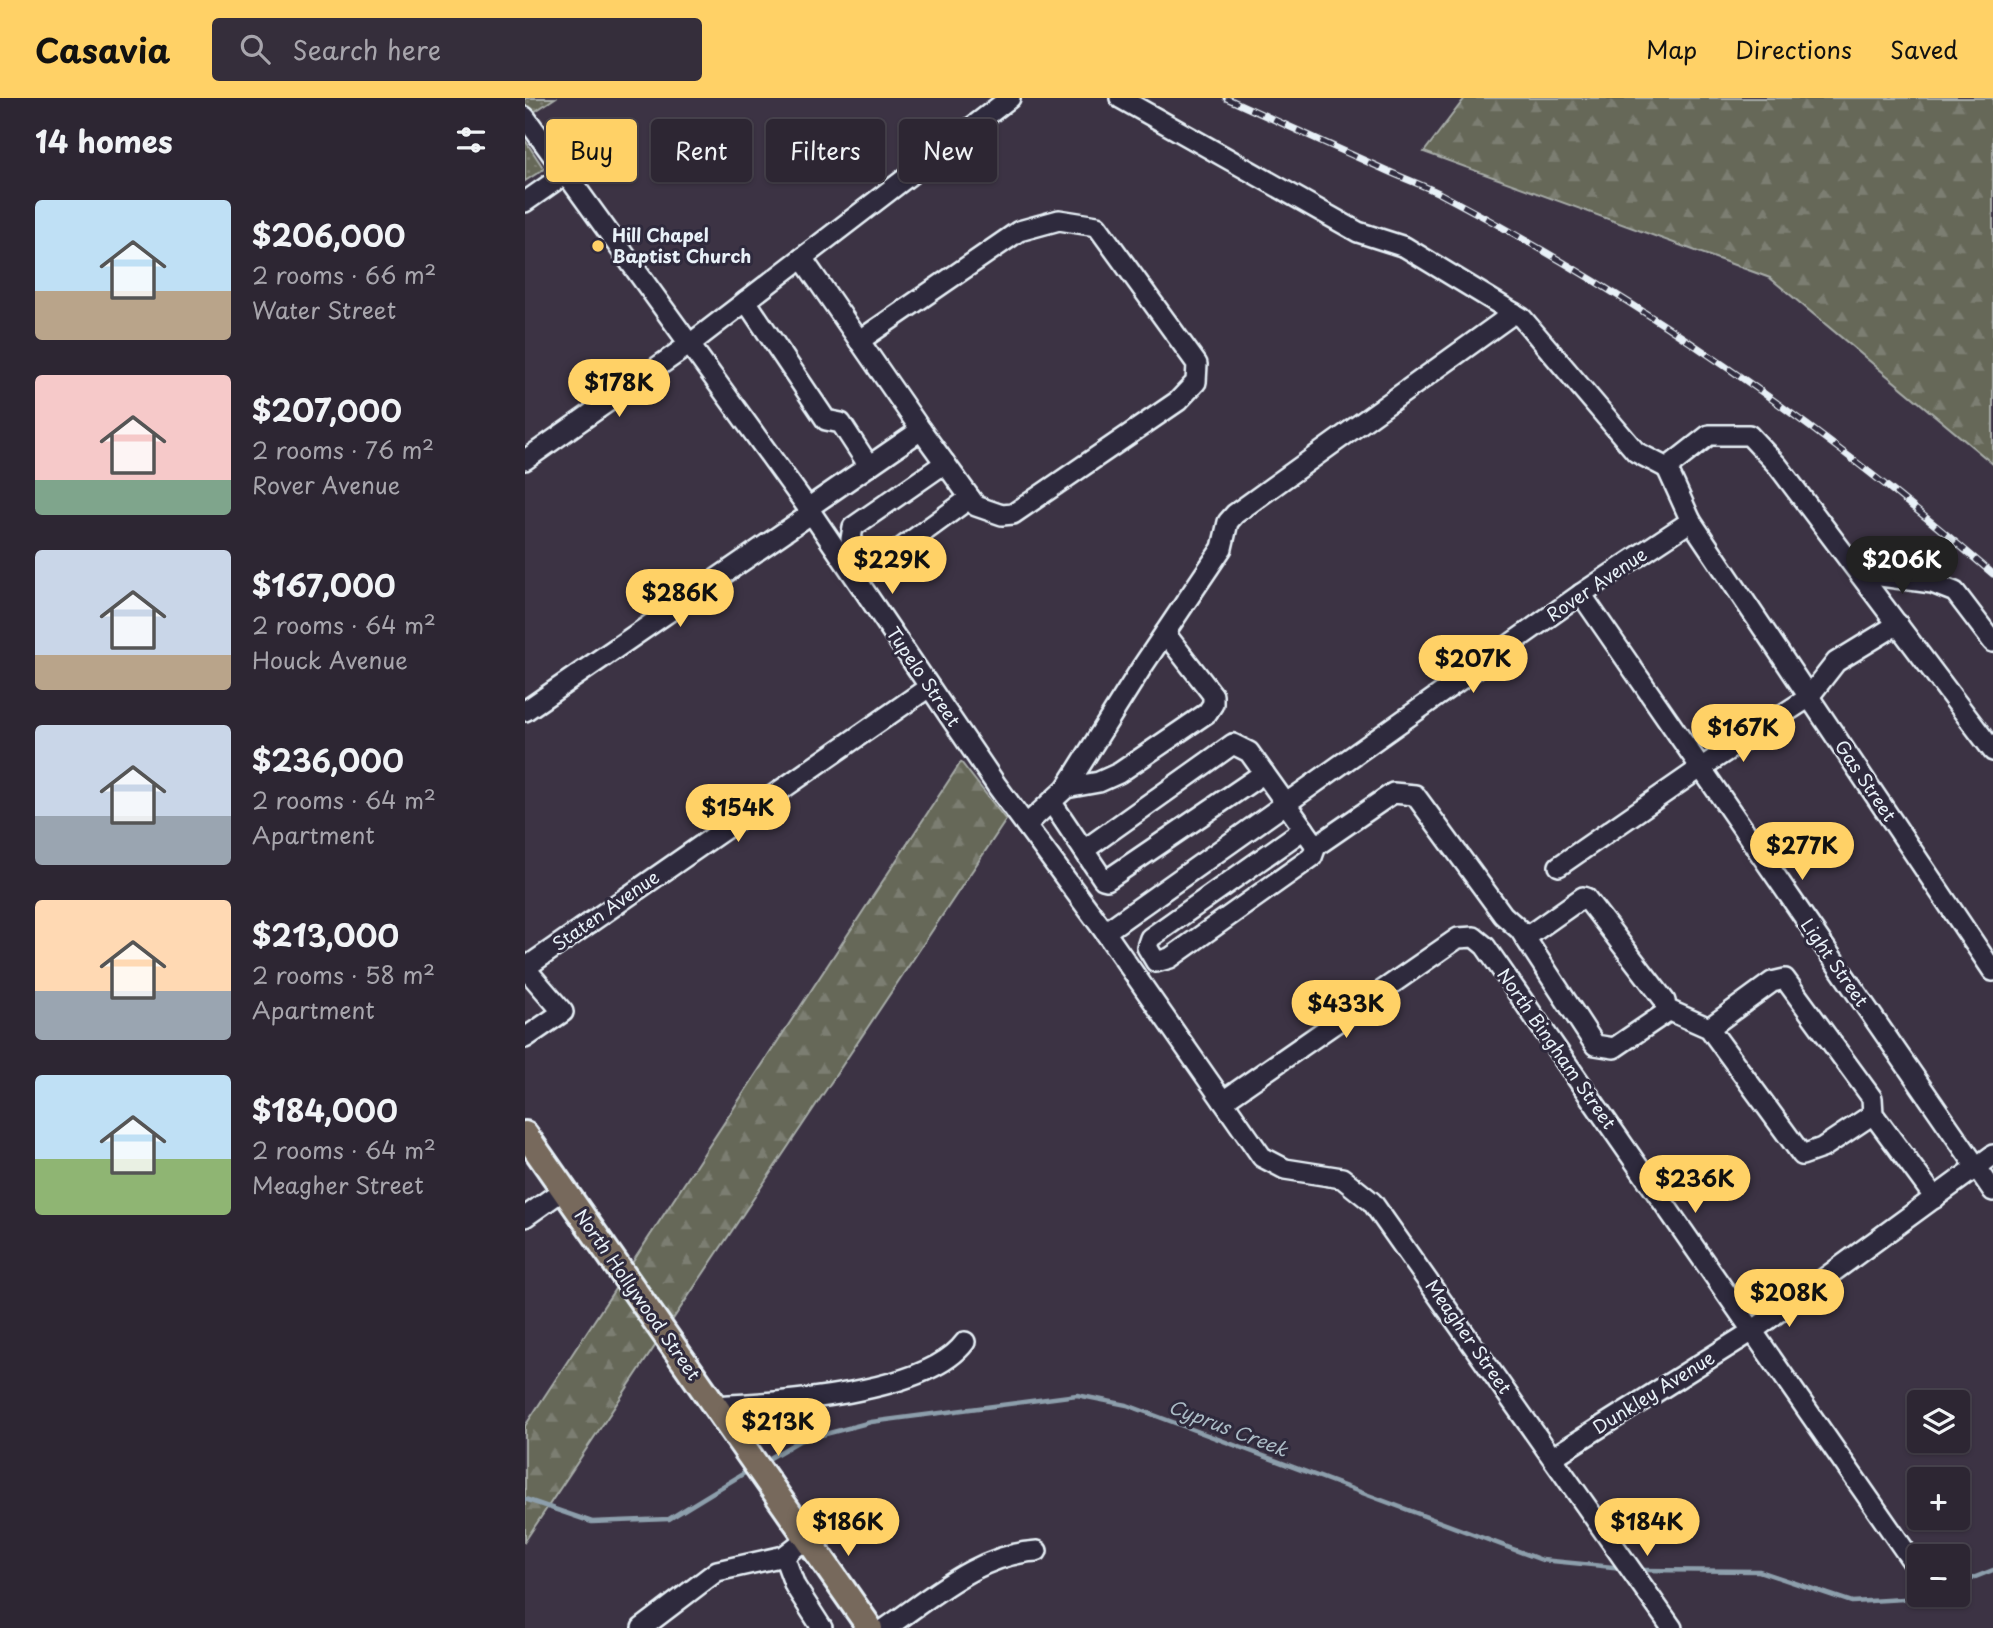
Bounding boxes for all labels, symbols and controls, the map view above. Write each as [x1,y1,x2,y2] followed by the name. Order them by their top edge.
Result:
[212,18,702,81] search box
[35,24,170,74] text: Casavia
[236,30,274,68] icon: search
[292,30,441,69] text: Search here
[1646,31,1697,67] text: Map
[1735,31,1852,67] text: Directions
[1890,31,1958,67] text: Saved
[35,118,173,163] text: 14 homes
[546,119,637,182] chip: Buy
[651,119,752,182] chip: Rent
[766,119,885,182] chip: Filters
[899,119,997,182] chip: New
[452,121,490,159] icon: filters
[252,212,406,257] text: $206,000
[612,221,751,269] place label: Hill Chapel Baptist Church
[91,228,175,312] icon: home
[590,238,606,254] marker: Hill Chapel Baptist Church
[252,257,436,292] text: 2 rooms · 66 m²
[252,292,396,327] text: Water Street
[570,360,668,419] pin: $178K
[584,364,654,399] text: $178K
[252,387,402,432] text: $207,000
[91,403,175,487] icon: home
[252,432,434,467] text: 2 rooms · 76 m²
[252,467,400,502] text: Rover Avenue
[843,536,941,596] pin: $229K
[1853,536,1951,596] pin: $206K
[1541,540,1652,627] street label: Rover Avenue
[854,541,930,576] text: $229K
[1862,541,1942,576] text: $206K
[252,562,396,607] text: $167,000
[631,570,729,629] pin: $286K
[642,574,718,609] text: $286K
[91,578,175,662] icon: home
[252,607,436,642] text: 2 rooms · 64 m²
[881,621,968,732] street label: Tupelo Street
[1424,636,1522,695] pin: $207K
[1435,640,1511,675] text: $207K
[252,642,408,677] text: Houck Avenue
[1694,704,1792,764] pin: $167K
[1707,709,1779,744] text: $167K
[1829,734,1904,826] street label: Gas Street
[252,737,404,782] text: $236,000
[91,753,175,837] icon: home
[252,782,436,817] text: 2 rooms · 64 m²
[689,784,787,844] pin: $154K
[702,789,774,824] text: $154K
[252,817,375,852] text: Apartment
[1753,822,1851,882] pin: $277K
[1766,827,1838,862] text: $277K
[546,863,664,957] street label: Staten Avenue
[252,912,399,957] text: $213,000
[1795,912,1876,1012] street label: Light Street
[91,928,175,1012] icon: home
[252,957,435,992] text: 2 rooms · 58 m²
[1491,962,1623,1134] street label: North Bingham Street
[1297,981,1395,1040] pin: $433K
[1308,985,1384,1020] text: $433K
[252,992,375,1027] text: Apartment
[252,1087,398,1132] text: $184,000
[91,1103,175,1187] icon: home
[252,1132,436,1167] text: 2 rooms · 64 m²
[1646,1156,1744,1215] pin: $236K
[1655,1160,1735,1195] text: $236K
[252,1167,424,1202] text: Meagher Street
[569,1203,708,1385] street label: North Hollywood Street
[1740,1270,1838,1329] pin: $208K
[1420,1273,1519,1399] street label: Meagher Street
[1750,1274,1828,1309] text: $208K
[1587,1343,1719,1440] street label: Dunkley Avenue
[1907,1390,1970,1607] map controls
[1907,1390,1970,1453] button: layers
[1165,1392,1293,1463] water label: Cyprus Creek
[729,1398,827,1458] pin: $213K
[742,1403,814,1438] text: $213K
[1907,1467,1970,1530] button: +
[799,1498,897,1558] pin: $186K
[1598,1498,1696,1558] pin: $184K
[812,1503,884,1538] text: $186K
[1611,1503,1683,1538] text: $184K
[1907,1544,1970,1607] button: −

